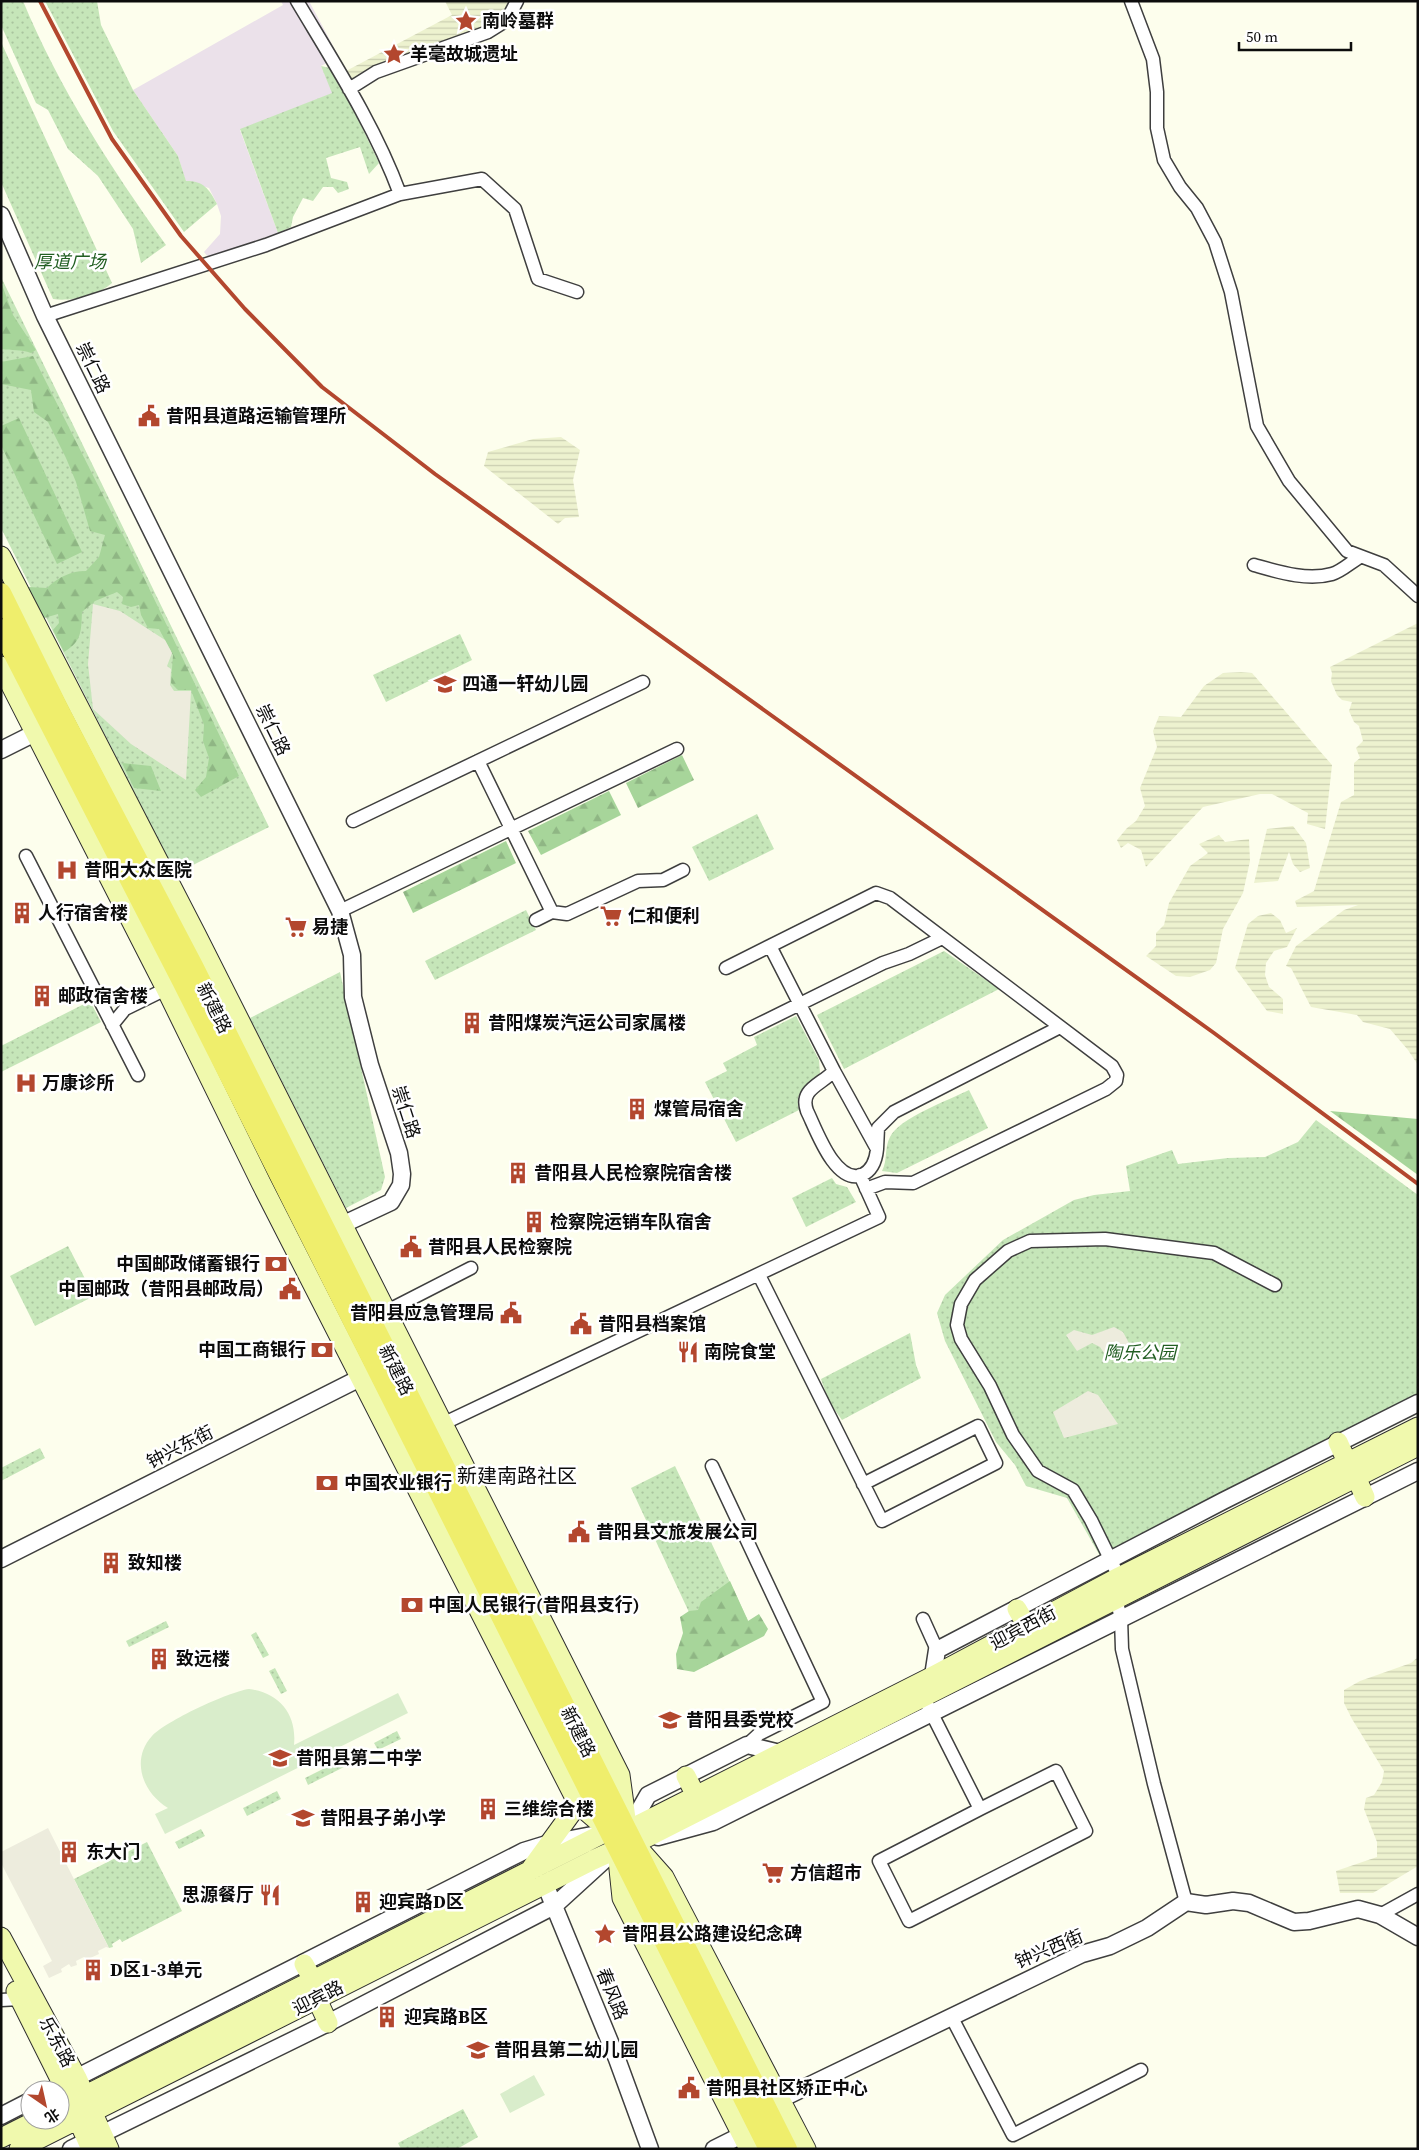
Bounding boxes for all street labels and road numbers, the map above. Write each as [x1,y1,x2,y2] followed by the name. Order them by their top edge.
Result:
[70,338,117,398] street label: 崇仁路
[250,700,297,760] street label: 崇仁路
[191,978,238,1038] street label: 新建路
[386,1082,427,1141] street label: 崇仁路
[373,1340,420,1400] street label: 新建路
[142,1419,218,1474] street label: 钟兴东街
[985,1600,1060,1655] street label: 迎宾西街
[555,1702,602,1762] street label: 新建路
[1011,1923,1087,1974] street label: 钟兴西街
[591,1964,634,2024] street label: 春风路
[288,1974,348,2021] street label: 迎宾路
[34,2012,81,2071] street label: 乐东路

